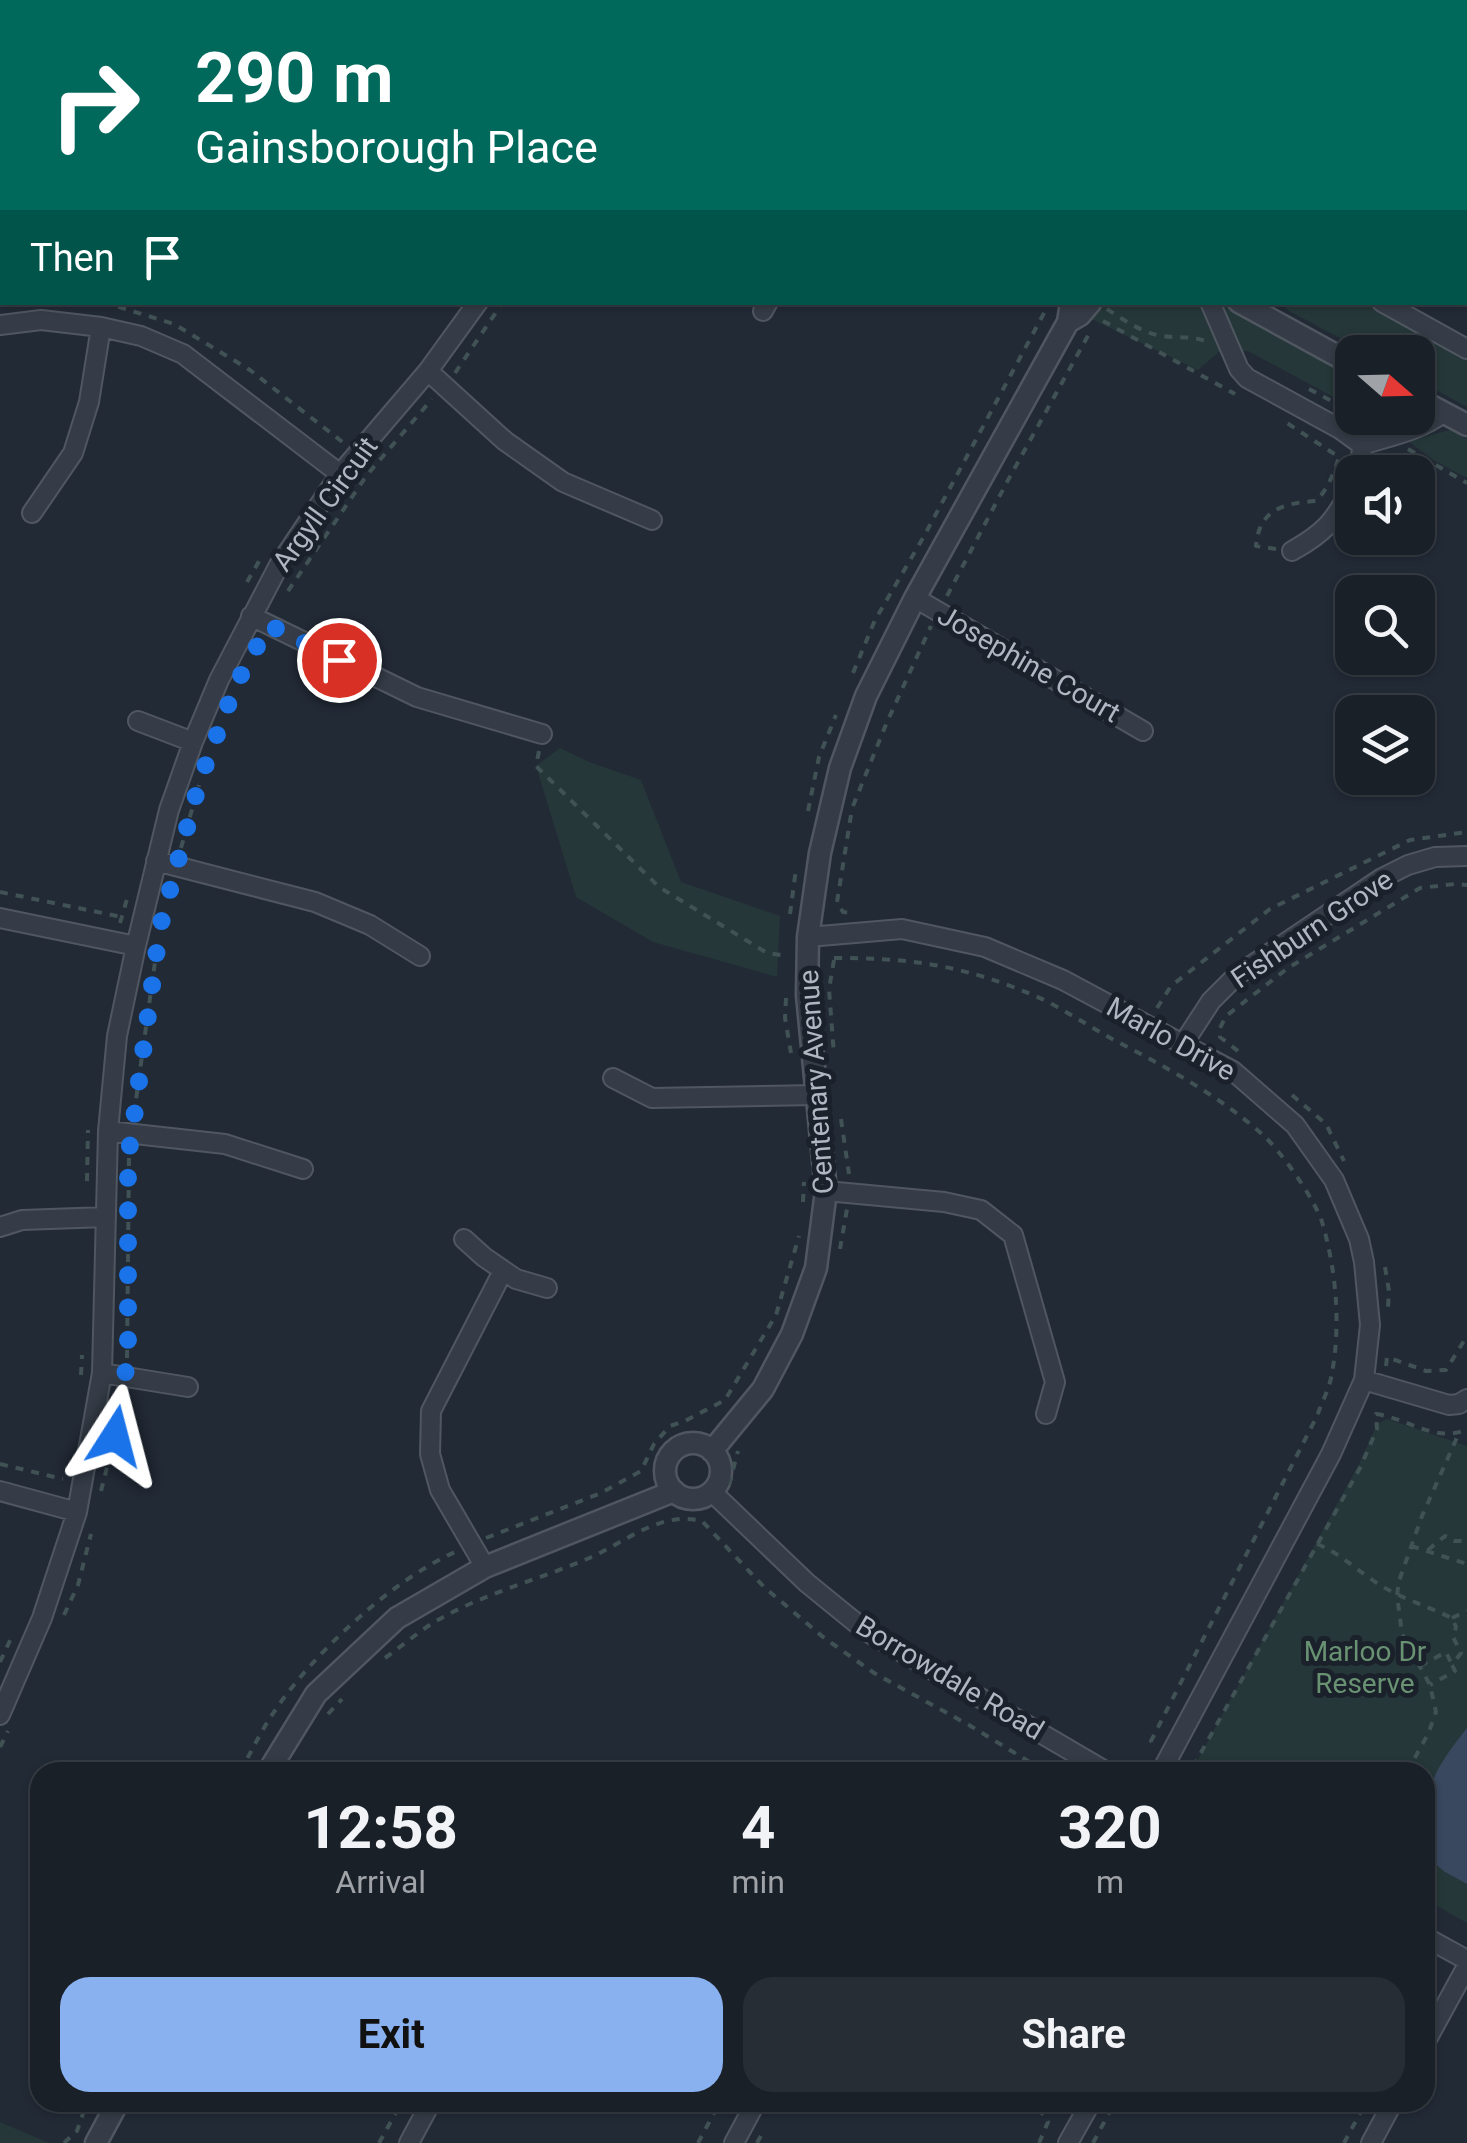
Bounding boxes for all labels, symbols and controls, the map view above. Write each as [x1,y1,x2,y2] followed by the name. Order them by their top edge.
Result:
[195,37,394,119] text: 290 m
[30,40,160,170] icon: right
[195,121,598,174] text: Gainsborough Place
[135,230,190,285] icon: arrive
[30,236,115,280] text: Then
[1335,335,1435,435] north arrow
[1335,335,1435,795] map controls
[265,431,385,577] street label: Argyll Circuit
[1335,455,1435,555] button: sound
[1335,575,1435,675] button: search
[932,598,1126,730] street label: Josephine Court
[297,618,382,703] pin
[312,633,367,688] icon: arrive
[1335,695,1435,795] button: layers
[1225,863,1399,995] street label: Fishburn Grove
[792,969,840,1195] street label: Centenary Avenue
[1101,990,1241,1088] street label: Marlo Drive
[63,1384,167,1488] position arrow
[850,1609,1050,1747] street label: Borrowdale Road
[1304,1635,1427,1700] park label: Marloo Dr Reserve
[303,1792,458,1863] text: 12:58
[741,1792,775,1863] text: 4
[1058,1792,1162,1863] text: 320
[335,1863,426,1901] text: Arrival
[731,1863,785,1901] text: min
[1096,1863,1124,1901] text: m
[60,1977,723,2092] button: Exit
[743,1977,1405,2092] button: Share

